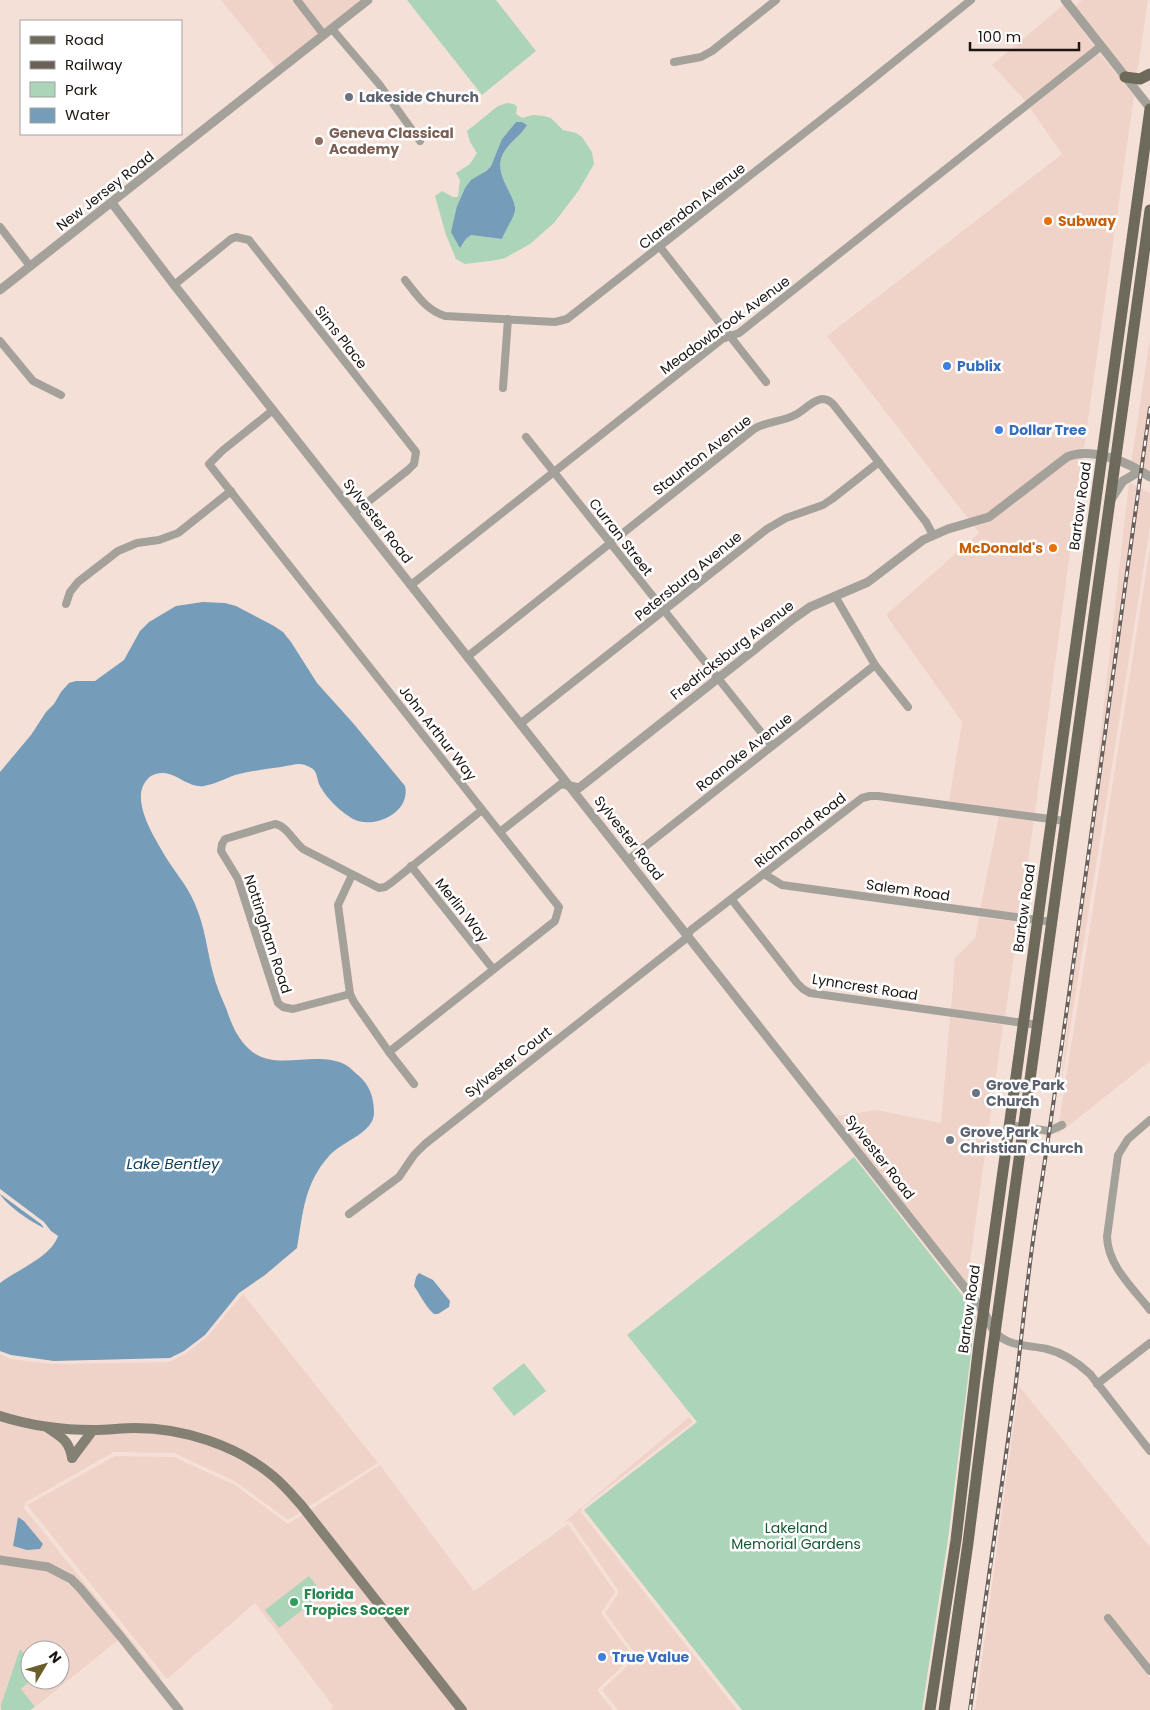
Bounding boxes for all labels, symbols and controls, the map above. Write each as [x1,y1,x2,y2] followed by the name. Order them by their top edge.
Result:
[20,20,182,135] legend
[970,20,1079,52] scale bar
[978,26,1021,47] text: 100 m
[65,29,104,50] text: Road
[65,54,123,75] text: Railway
[65,79,97,100] text: Park
[359,87,479,107] place label: Lakeside Church
[343,91,355,103] marker: Lakeside Church
[65,104,111,125] text: Water
[329,123,454,159] place label: Geneva Classical Academy
[313,135,325,147] marker: Geneva Classical Academy
[52,146,158,236] street label: New Jersey Road
[635,158,750,254] street label: Clarendon Avenue
[1058,211,1116,231] place label: Subway
[1042,215,1054,227] marker: Subway
[656,271,794,379] street label: Meadowbrook Avenue
[310,301,372,373] street label: Sims Place
[957,356,1002,376] place label: Publix
[941,360,953,372] marker: Publix
[649,410,756,500] street label: Staunton Avenue
[1009,420,1087,440] place label: Dollar Tree
[993,424,1005,436] marker: Dollar Tree
[1064,461,1096,551] street label: Bartow Road
[339,474,417,568] street label: Sylvester Road
[584,494,658,580] street label: Curran Street
[630,526,746,625] street label: Petersburg Avenue
[959,538,1043,558] place label: McDonald's
[1047,542,1059,554] marker: McDonald's
[666,595,798,705] street label: Fredricksburg Avenue
[395,681,482,785] street label: John Arthur Way
[692,708,797,796] street label: Roanoke Avenue
[750,788,850,872] street label: Richmond Road
[590,791,668,885] street label: Sylvester Road
[1008,863,1040,953] street label: Bartow Road
[239,872,297,996] street label: Nottingham Road
[431,874,494,946] street label: Merlin Way
[865,874,951,906] street label: Salem Road
[811,969,919,1005] street label: Lynncrest Road
[460,1022,556,1102] street label: Sylvester Court
[986,1075,1065,1111] place label: Grove Park Church
[970,1087,982,1099] marker: Grove Park Church
[841,1110,919,1204] street label: Sylvester Road
[960,1122,1083,1158] place label: Grove Park Christian Church
[944,1134,956,1146] marker: Grove Park Christian Church
[126,1153,220,1174] water label: Lake Bentley
[953,1264,985,1354] street label: Bartow Road
[731,1518,861,1554] park label: Lakeland Memorial Gardens
[304,1584,409,1620] place label: Florida Tropics Soccer
[288,1596,300,1608] marker: Florida Tropics Soccer
[20,1640,70,1690] north arrow
[44,1647,66,1667] text: N
[612,1647,690,1667] place label: True Value
[596,1651,608,1663] marker: True Value

